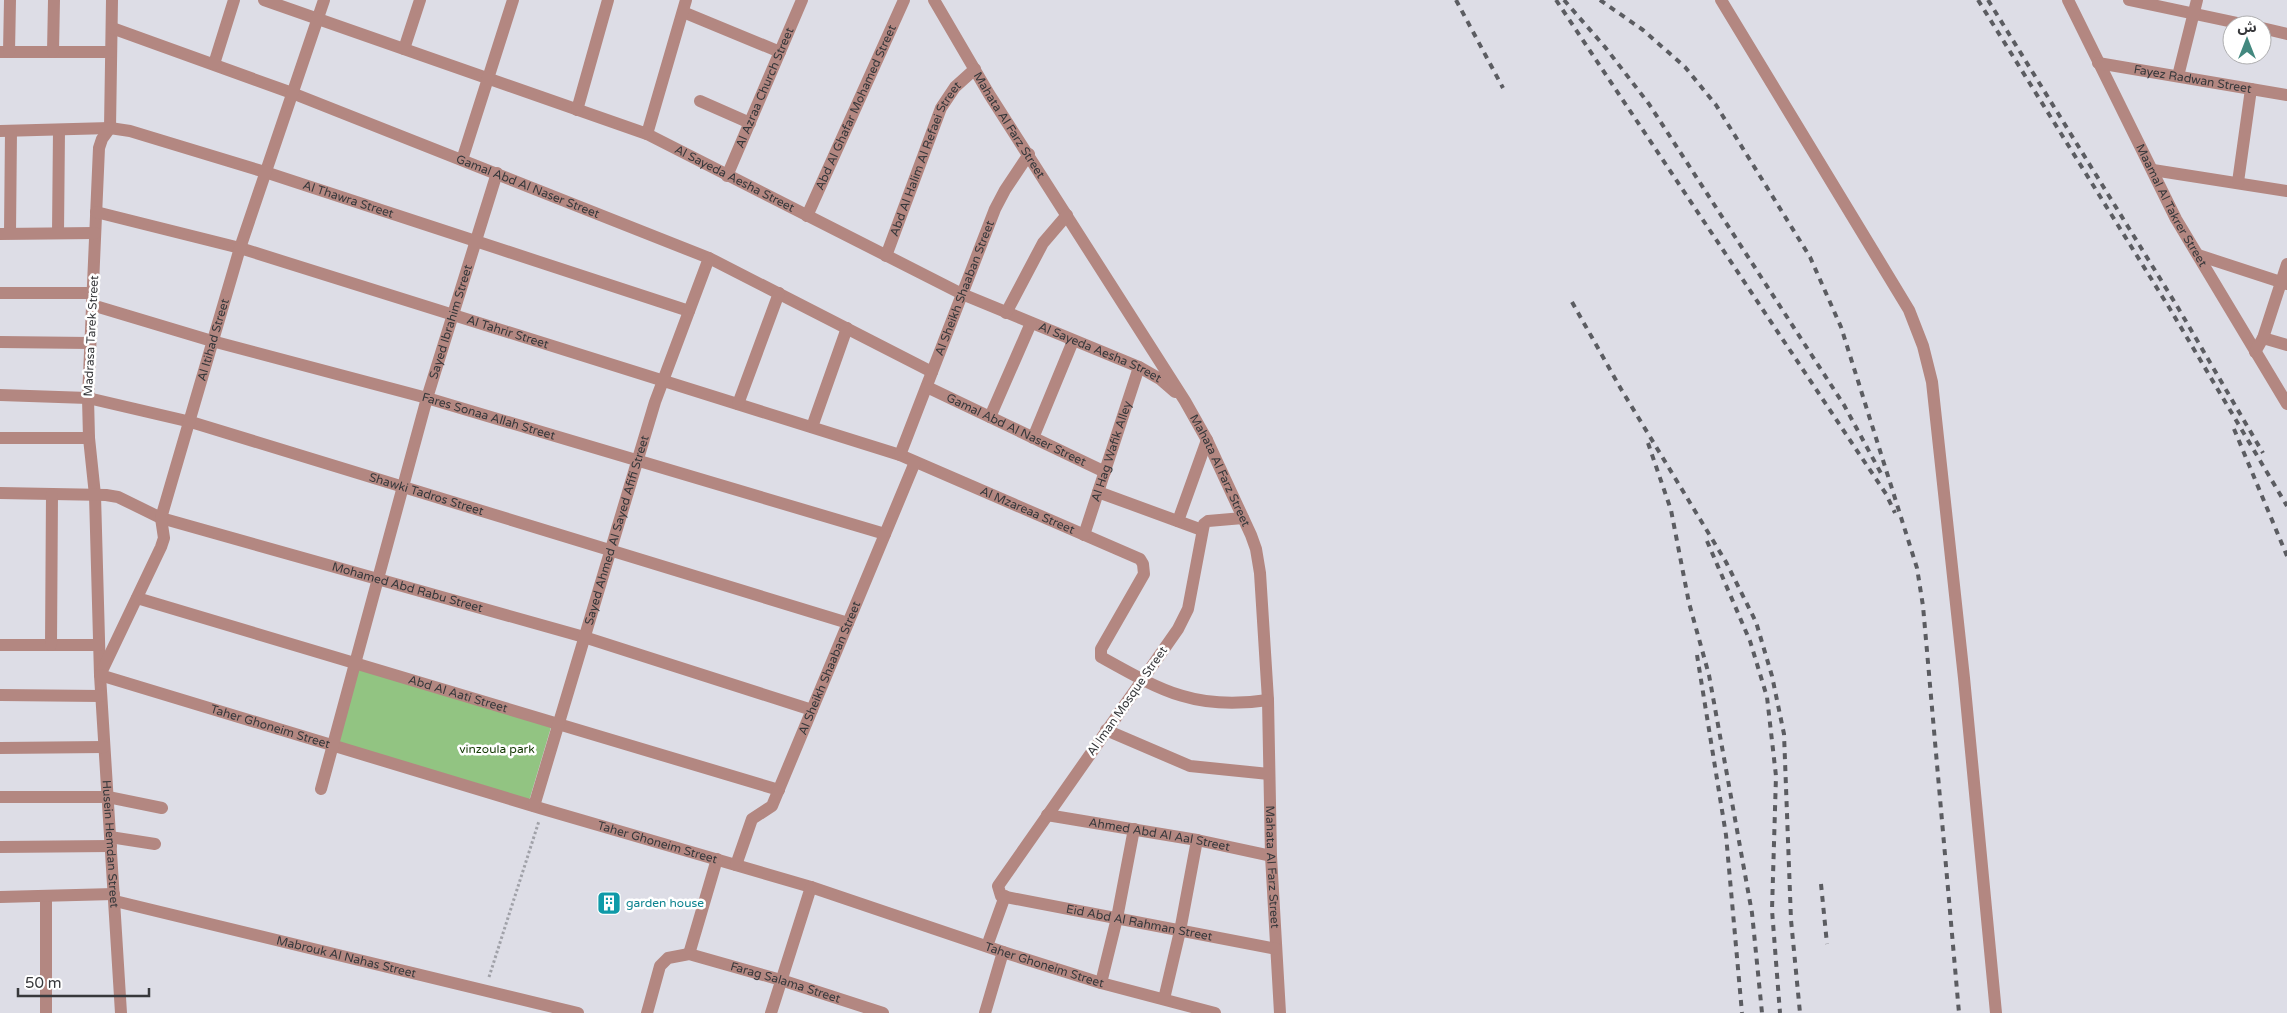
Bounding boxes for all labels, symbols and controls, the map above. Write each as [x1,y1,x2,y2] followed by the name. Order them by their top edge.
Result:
[2222,15,2272,65] north arrow
[2237,19,2257,36] text: ش
[813,22,899,192] street label: Abd Al Ghafar Mohamed Street
[733,25,797,150] street label: Al Azraa Church Street
[2133,62,2253,96] street label: Fayez Radwan Street
[971,69,1048,181] street label: Mahata Al Farz Street
[887,78,964,238] street label: Abd Al Halim Al Refaei Street
[672,142,797,215] street label: Al Sayeda Aesha Street
[2133,142,2210,270] street label: Maamal Al Takrer Street
[454,152,602,221] street label: Gamal Abd Al Naser Street
[301,178,396,221] street label: Al Thawra Street
[932,218,997,358] street label: Al Sheikh Shaaban Street
[426,262,475,381] street label: Sayed Ibrahim Street
[81,275,101,397] street label: Madrasa Tarek Street
[195,297,232,383] street label: Al Itihad Street
[465,313,551,352] street label: Al Tahrir Street
[1037,319,1164,386] street label: Al Sayeda Aesha Street
[421,390,557,443] street label: Fares Sonaa Allah Street
[944,390,1089,469] street label: Gamal Abd Al Naser Street
[1088,399,1135,504] street label: Al Hag Wafik Alley
[1187,412,1253,529] street label: Mahata Al Farz Street
[582,433,652,627] street label: Sayed Ahmed Al Sayed Afifi Street
[367,470,486,518] street label: Shawki Tadros Street
[978,484,1077,537] street label: Al Mzareaa Street
[330,559,485,615] street label: Mohamed Abd Rabu Street
[795,599,864,737] street label: Al Sheikh Shaaban Street
[1084,643,1170,758] street label: Al Iman Mosque Street
[407,673,510,716] street label: Abd Al Aati Street
[209,702,332,751] street label: Taher Ghoneim Street
[459,742,535,756] park label: vinzoula park
[100,780,121,909] street label: Husein Hemdan Street
[1263,805,1282,929] street label: Mahata Al Farz Street
[1088,815,1232,854] street label: Ahmed Abd Al Aal Street
[596,818,719,867] street label: Taher Ghoneim Street
[596,890,622,916] building icon: garden house
[626,896,704,910] place label: garden house
[1065,902,1214,944] street label: Eid Abd Al Rahman Street
[275,933,418,981] street label: Mabrouk Al Nahas Street
[983,939,1106,991] street label: Taher Ghoneim Street
[729,959,843,1006] street label: Farag Salama Street
[18,966,149,998] scale bar
[25,974,62,992] text: 50 m

